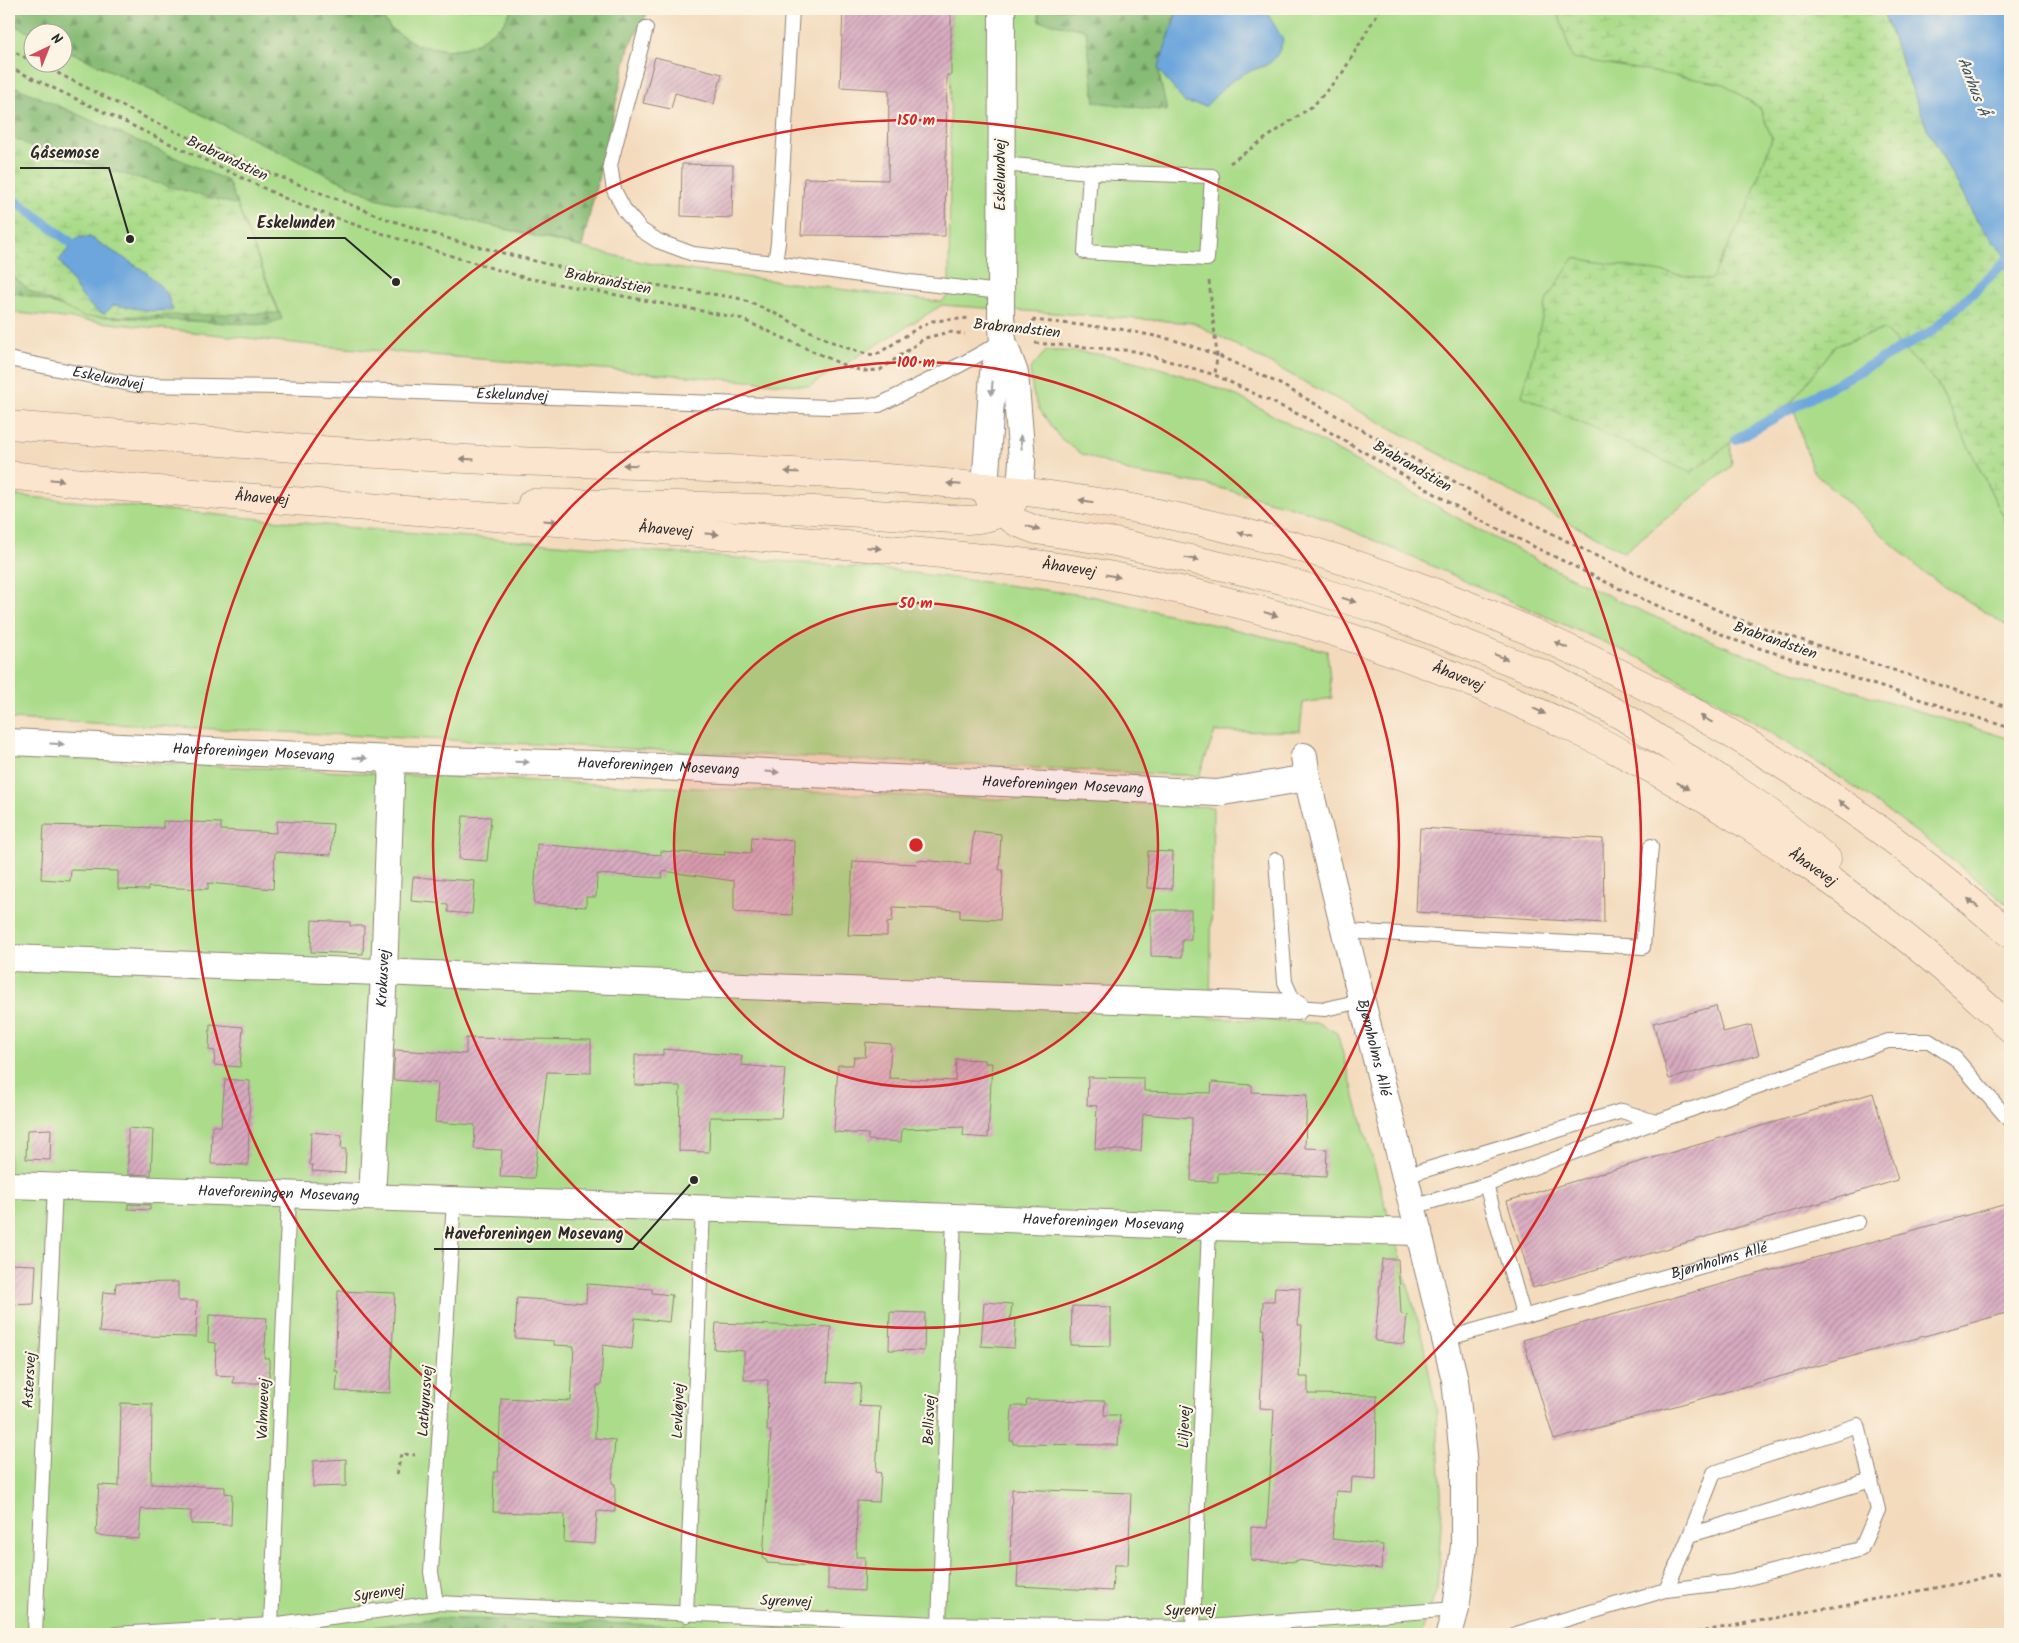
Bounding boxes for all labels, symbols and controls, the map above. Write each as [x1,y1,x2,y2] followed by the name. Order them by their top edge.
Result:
[22,22,72,72] north arrow
[45,28,67,50] text: N
[1950,54,1997,122] water label: Aarhus Å
[897,109,935,133] text: 150 m
[182,130,272,188] street label: Brabrandstien
[20,137,109,168] callout: Gåsemose
[989,138,1013,211] street label: Eskelundvej
[31,141,100,166] text: Gåsemose
[247,207,345,238] callout: Eskelunden
[257,211,335,236] text: Eskelunden
[563,262,653,302] street label: Brabrandstien
[972,312,1062,346] street label: Brabrandstien
[897,351,935,375] text: 100 m
[70,360,145,397] street label: Eskelundvej
[987,380,995,396] one-way arrow
[476,382,550,409] street label: Eskelundvej
[1016,434,1024,450] one-way arrow
[1368,435,1456,499] street label: Brabrandstien
[459,454,475,462] one-way arrow
[621,461,637,469] one-way arrow
[784,468,800,476] one-way arrow
[49,476,65,484] one-way arrow
[946,480,962,488] one-way arrow
[234,485,291,513] street label: Åhavevej
[1078,496,1094,504] one-way arrow
[638,516,695,545] street label: Åhavevej
[543,518,559,526] one-way arrow
[1025,525,1040,532] one-way arrow
[705,530,721,538] one-way arrow
[1238,530,1253,538] one-way arrow
[867,544,883,552] one-way arrow
[1040,553,1099,585] street label: Åhavevej
[1185,555,1200,563] one-way arrow
[1106,573,1122,581] one-way arrow
[898,592,933,616] text: 50 m
[1342,597,1357,605] one-way arrow
[1264,610,1279,618] one-way arrow
[1730,615,1820,667] street label: Brabrandstien
[1554,640,1568,648] one-way arrow
[1494,653,1509,661] one-way arrow
[1428,656,1489,699] street label: Åhavevej
[1532,708,1546,716] one-way arrow
[1699,714,1712,723] one-way arrow
[172,737,335,768] street label: Haveforeningen Mosevang
[50,740,66,748] one-way arrow
[577,752,740,783] street label: Haveforeningen Mosevang
[352,754,368,762] one-way arrow
[514,759,530,767] one-way arrow
[764,769,780,777] one-way arrow
[981,770,1145,802] street label: Haveforeningen Mosevang
[1676,782,1689,791] one-way arrow
[1837,800,1850,809] one-way arrow
[907,836,925,854] centre of rings
[1783,843,1842,894] street label: Åhavevej
[1967,897,1980,908] one-way arrow
[370,948,397,1008] street label: Krokusvej
[1350,997,1397,1100] street label: Bjørnholms Allé
[197,1179,360,1209] street label: Haveforeningen Mosevang
[1022,1208,1185,1238] street label: Haveforeningen Mosevang
[434,1218,633,1249] callout: Haveforeningen Mosevang
[444,1222,624,1247] text: Haveforeningen Mosevang
[1668,1236,1772,1286] street label: Bjørnholms Allé
[17,1350,44,1409] street label: Astersvej
[412,1363,441,1438] street label: Lathyrusvej
[251,1377,277,1440] street label: Valmuevej
[666,1381,692,1439] street label: Levkøjvej
[917,1393,943,1446] street label: Bellisvej
[1172,1404,1198,1449] street label: Liljevej
[352,1578,407,1609] street label: Syrenvej
[760,1589,813,1615] street label: Syrenvej
[1164,1599,1217,1623] street label: Syrenvej

